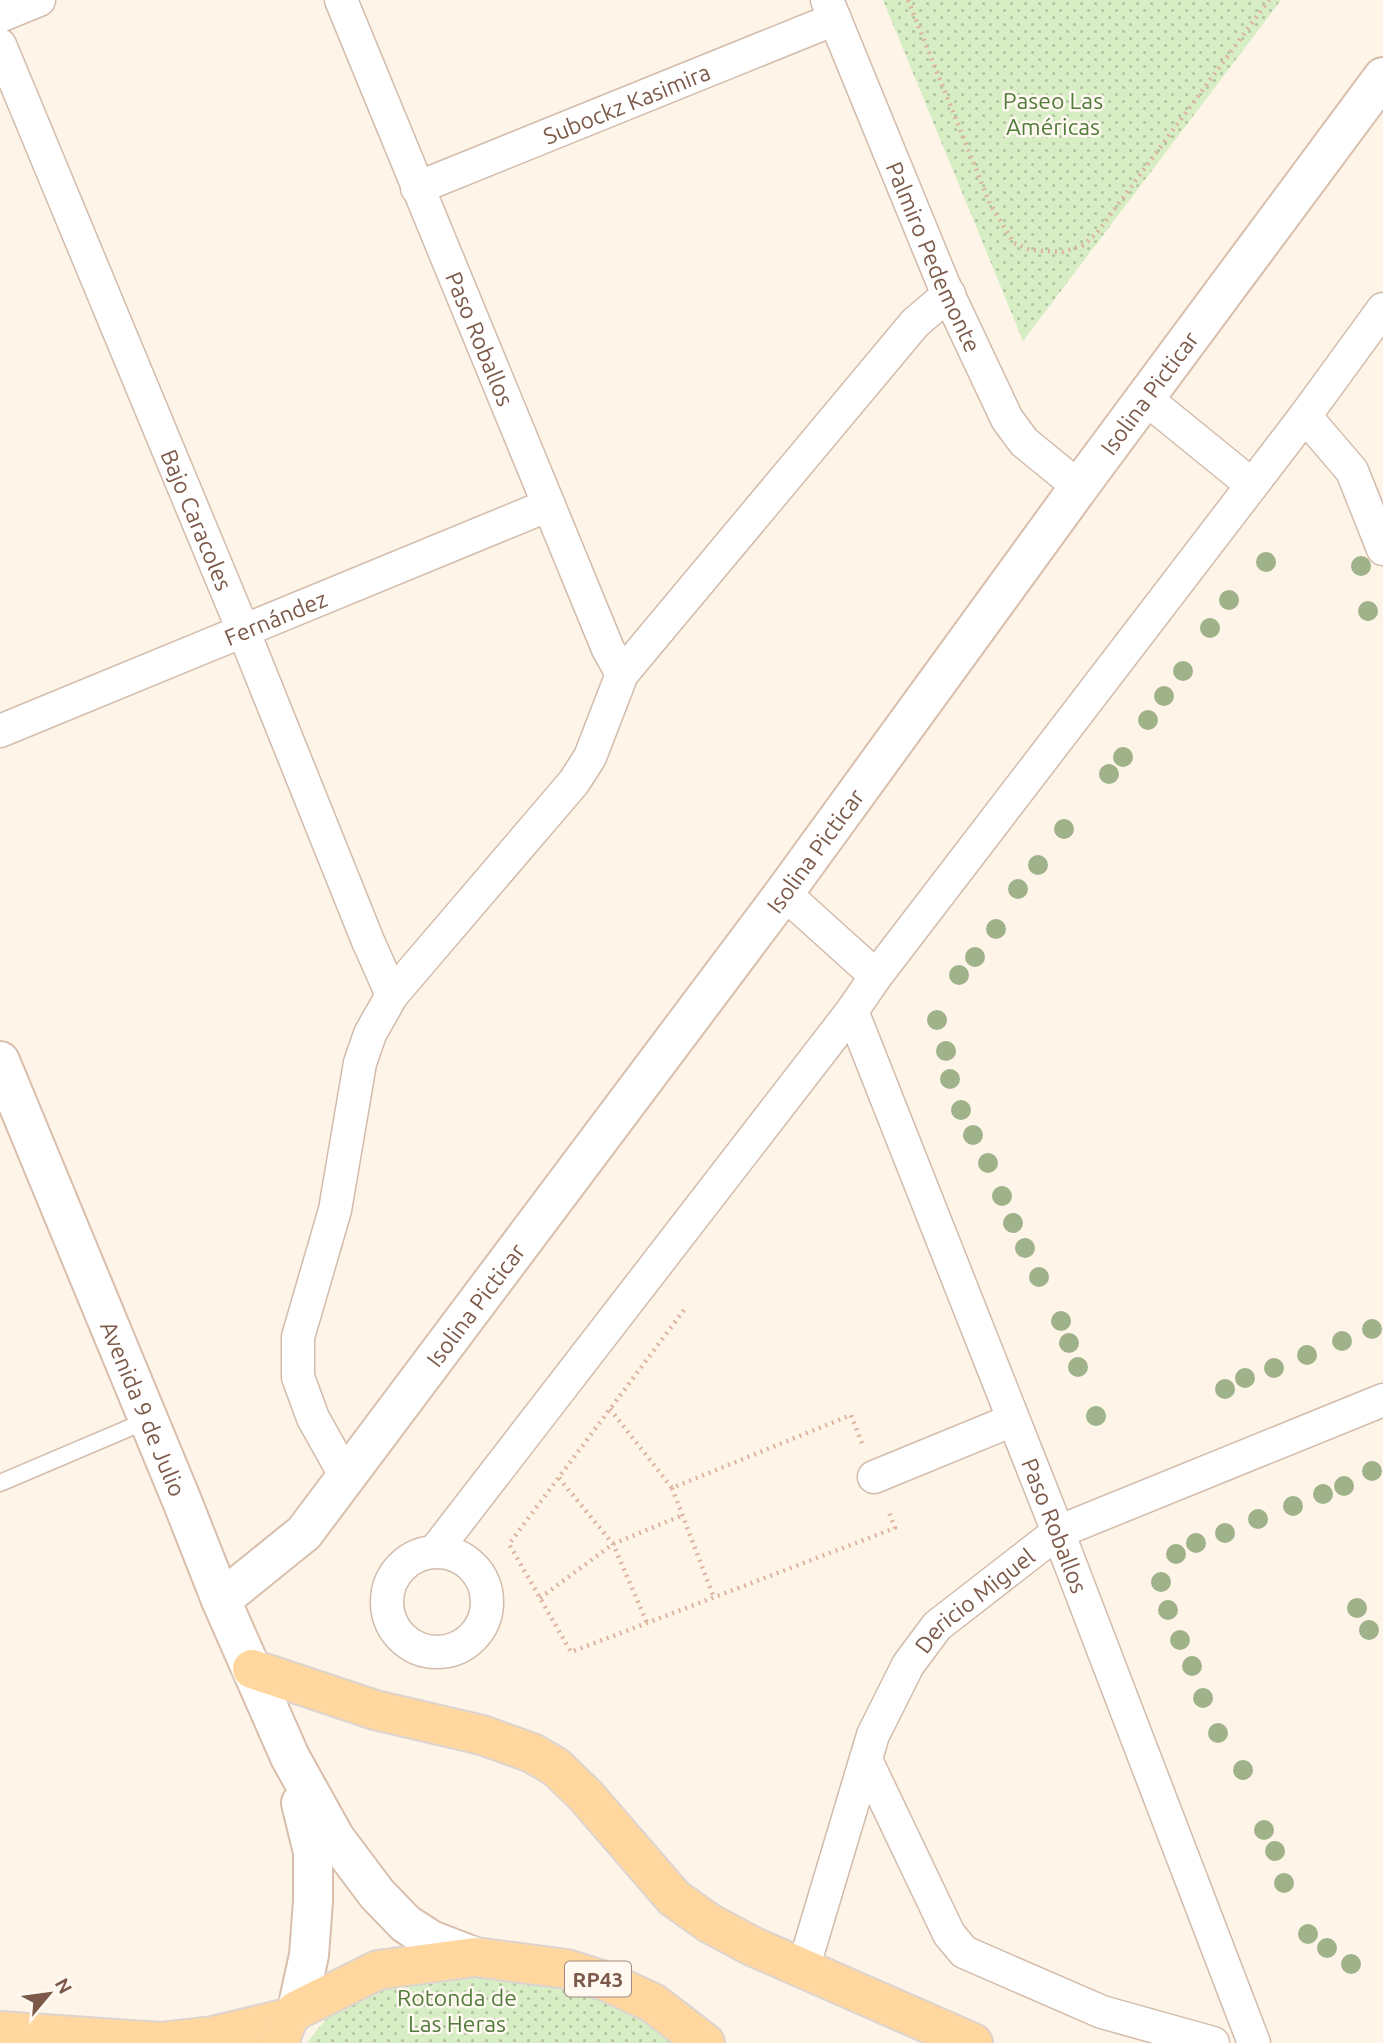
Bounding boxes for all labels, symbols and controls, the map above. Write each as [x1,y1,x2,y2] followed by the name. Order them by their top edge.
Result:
[539,58,714,148] street label: Subockz Kasimira
[1003,88,1103,139] park label: Paseo Las Américas
[882,158,986,356] street label: Palmiro Pedemonte
[442,268,519,409] street label: Paso Roballos
[1095,326,1203,459] street label: Isolina Picticar
[157,446,238,594] street label: Bajo Caracoles
[221,585,330,650] street label: Fernández
[761,784,868,917] street label: Isolina Picticar
[421,1238,530,1371] street label: Isolina Picticar
[96,1317,191,1500] street label: Avenida 9 de Julio
[1017,1454,1093,1596] street label: Paso Roballos
[909,1543,1039,1657] street label: Dericio Miguel
[14,1959,84,2029] north arrow
[565,1962,631,1996] road number: RP43
[51,1974,77,1997] text: N
[397,1985,517,2036] park label: Rotonda de Las Heras

